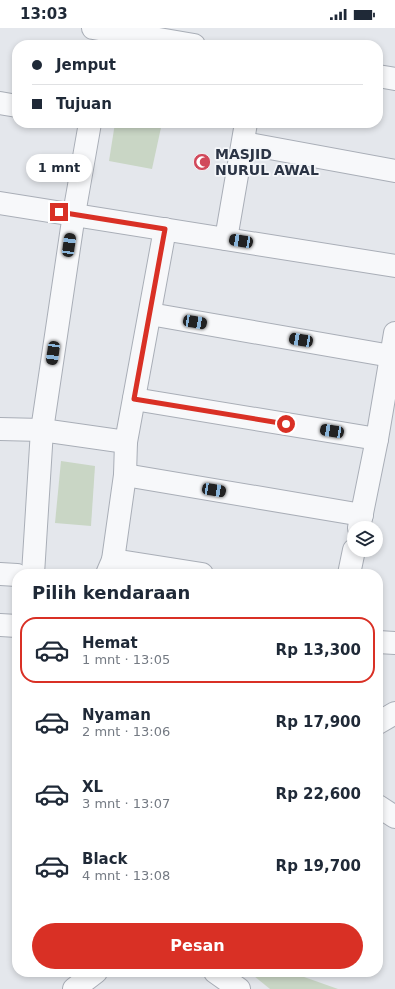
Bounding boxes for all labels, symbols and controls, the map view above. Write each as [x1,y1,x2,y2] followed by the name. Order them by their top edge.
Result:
[20,5,68,23] text: 13:03
[56,56,116,74] text: Jemput
[56,95,112,113] text: Tujuan
[215,146,319,178] place label: MASJID NURUL AWAL
[192,152,212,172] mosque icon: MASJID NURUL AWAL
[26,154,92,182] callout: 1 mnt
[38,160,80,175] text: 1 mnt
[50,203,68,221] route end
[61,232,77,258] car
[228,233,254,249] car
[182,314,208,330] car
[288,332,314,348] car
[45,340,61,366] car
[277,415,295,433] route start
[319,423,345,439] car
[201,482,227,498] car
[347,521,383,557] map controls
[347,521,383,557] button: layers
[32,582,190,603] text: Pilih kendaraan
[34,632,70,668] icon: car
[82,634,138,652] text: Hemat
[276,641,361,659] text: Rp 13,300
[82,652,170,667] text: 1 mnt · 13:05
[34,704,70,740] icon: car
[82,706,151,724] text: Nyaman
[276,713,361,731] text: Rp 17,900
[82,724,170,739] text: 2 mnt · 13:06
[34,776,70,812] icon: car
[82,778,103,796] text: XL
[276,785,361,803] text: Rp 22,600
[82,796,170,811] text: 3 mnt · 13:07
[34,848,70,884] icon: car
[82,850,128,868] text: Black
[276,857,361,875] text: Rp 19,700
[82,868,170,883] text: 4 mnt · 13:08
[32,923,363,969] button: Pesan

